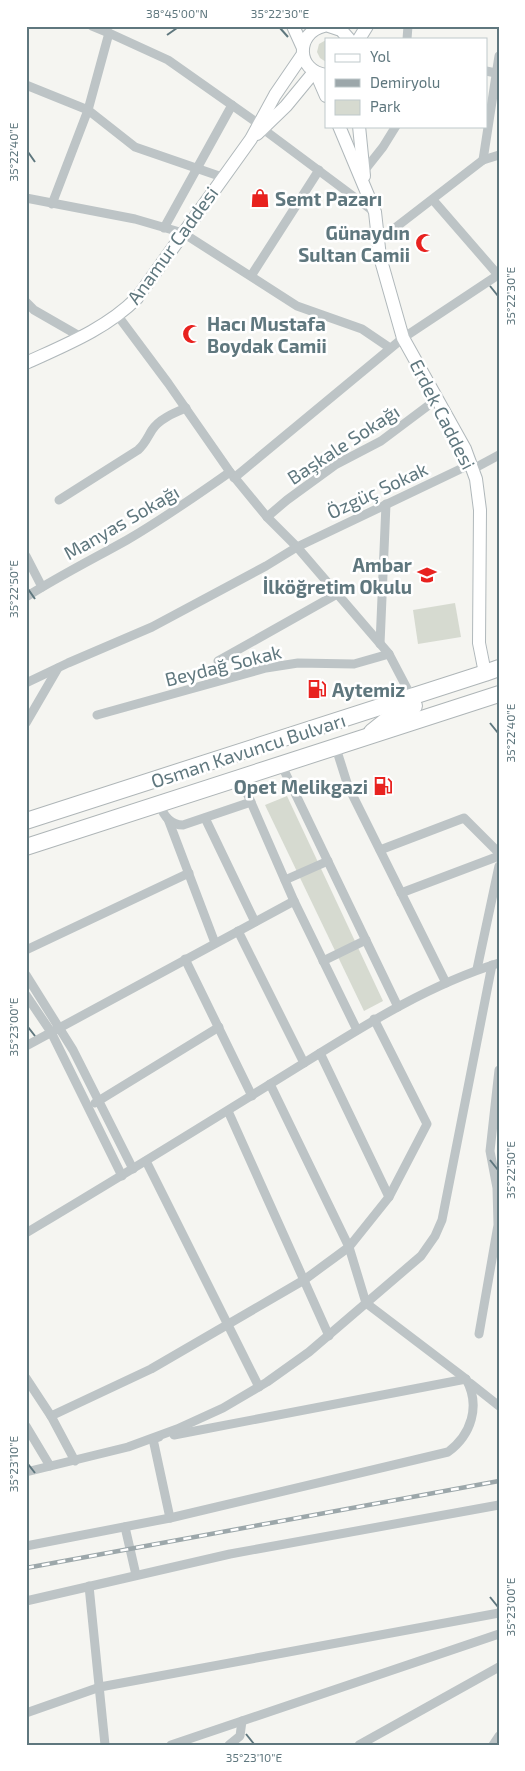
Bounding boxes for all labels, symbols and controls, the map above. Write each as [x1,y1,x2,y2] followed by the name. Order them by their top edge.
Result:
[146,6,208,20] text: 38°45'00"N
[251,6,309,20] text: 35°22'30"E
[325,38,488,128] legend
[370,47,391,65] text: Yol
[370,73,440,91] text: Demiryolu
[370,97,401,115] text: Park
[6,122,20,181] text: 35°22'40"E
[122,182,222,308] street label: Anamur Caddesi
[249,187,271,209] shop icon: Semt Pazarı
[275,187,382,210] place label: Semt Pazarı
[298,221,410,266] place label: Günaydın Sultan Camii
[414,232,436,254] mosque icon: Günaydın Sultan Camii
[503,267,517,325] text: 35°22'30"E
[207,312,327,358] place label: Hacı Mustafa Boydak Camii
[181,323,203,345] mosque icon: Hacı Mustafa Boydak Camii
[405,355,481,473] street label: Erdek Caddesi
[283,399,404,490] street label: Başkale Sokağı
[323,456,432,524] street label: Özgüç Sokak
[59,480,183,564] street label: Manyas Sokağı
[263,553,412,598] place label: Ambar İlköğretim Okulu
[6,560,20,618] text: 35°22'50"E
[416,564,438,586] school or university icon: Ambar İlköğretim Okulu
[162,639,284,691] street label: Beydağ Sokak
[306,678,328,700] fuel station icon: Aytemiz
[332,678,405,702] place label: Aytemiz
[503,703,517,762] text: 35°22'40"E
[148,708,348,792] street label: Osman Kavuncu Bulvarı
[234,775,368,798] place label: Opet Melikgazi
[372,775,394,797] fuel station icon: Opet Melikgazi
[6,997,20,1056] text: 35°23'00"E
[503,1141,517,1199] text: 35°22'50"E
[6,1436,20,1492] text: 35°23'10"E
[503,1577,517,1636] text: 35°23'00"E
[226,1750,282,1764] text: 35°23'10"E

